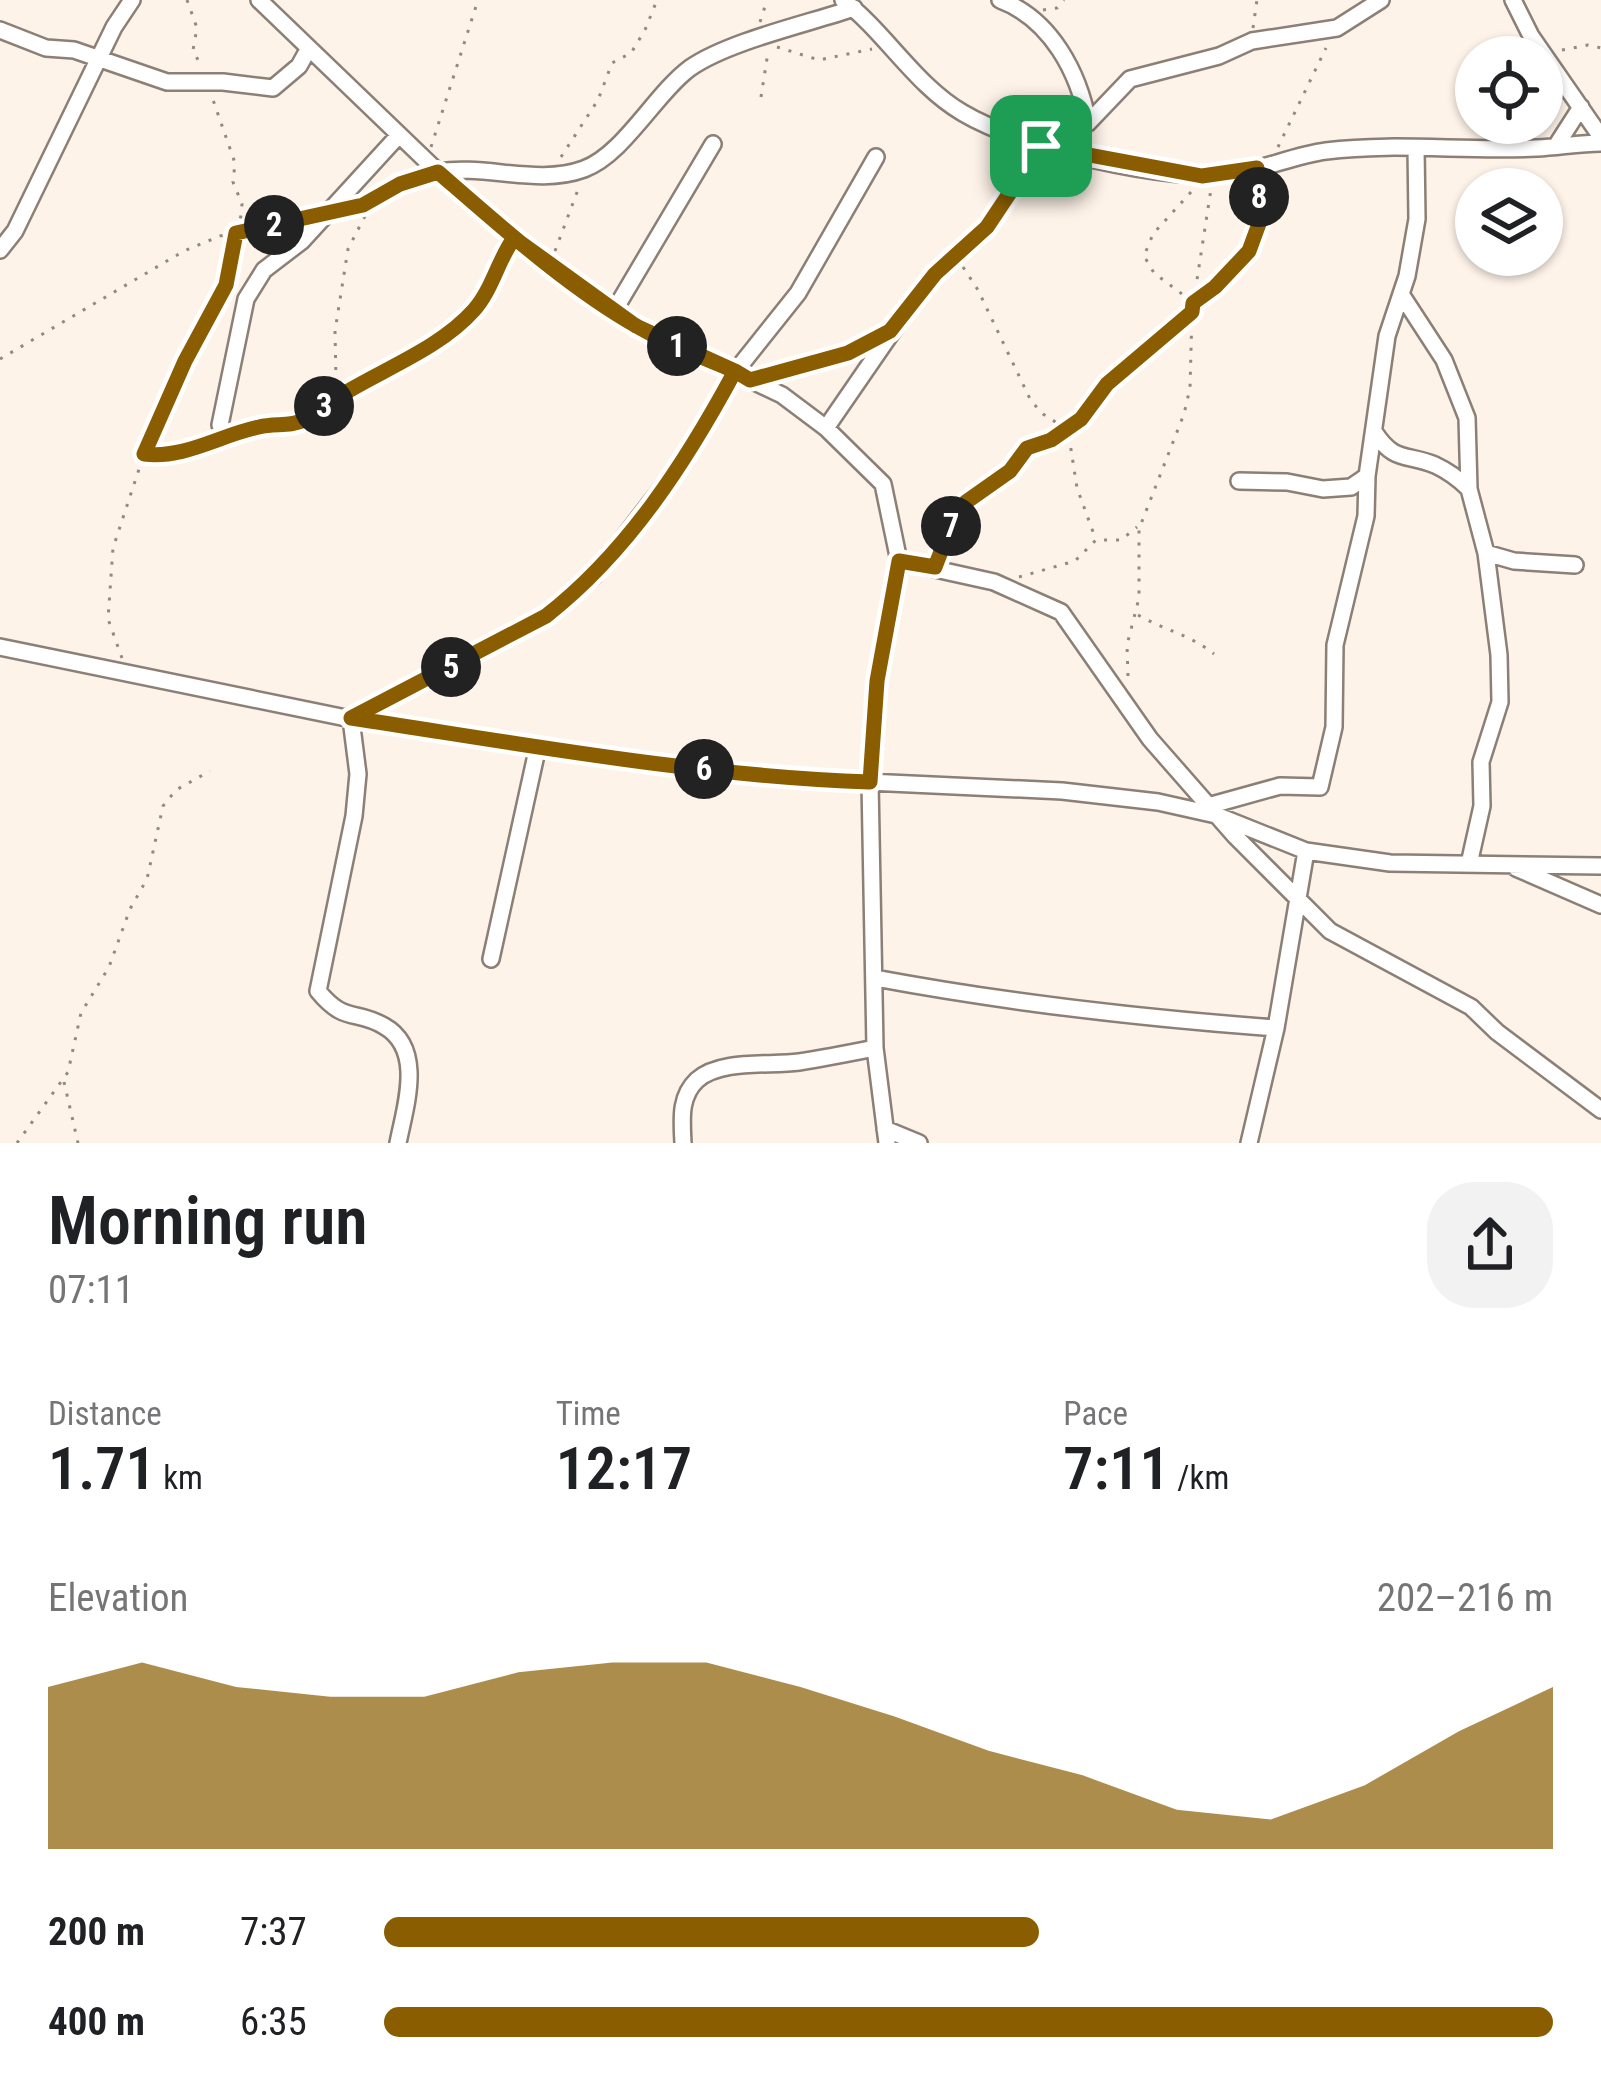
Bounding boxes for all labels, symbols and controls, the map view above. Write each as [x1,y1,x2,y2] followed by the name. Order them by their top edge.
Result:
[1455,36,1563,276] map controls
[1455,36,1563,144] button: locate
[990,95,1092,197] pin
[1008,113,1074,179] icon: arrive
[1229,167,1289,227] pin: 8
[1455,168,1563,276] button: layers
[1251,177,1267,216] text: 8
[244,195,304,255] pin: 2
[266,205,282,244] text: 2
[647,316,707,376] pin: 1
[669,326,685,365] text: 1
[294,376,354,436] pin: 3
[316,386,332,425] text: 3
[921,496,981,556] pin: 7
[943,506,959,545] text: 7
[421,637,481,697] pin: 5
[443,647,459,686] text: 5
[674,739,734,799] pin: 6
[696,749,712,788] text: 6
[1427,1182,1553,1308] button: share
[48,1183,368,1260] text: Morning run
[48,1267,134,1313] text: 07:11
[48,1394,162,1433] text: Distance
[556,1394,621,1433] text: Time
[1063,1394,1128,1433] text: Pace
[48,1433,156,1504] text: 1.71
[556,1433,692,1504] text: 12:17
[1063,1433,1170,1504] text: 7:11
[156,1458,203,1497] text: km
[1170,1458,1229,1497] text: /km
[48,1575,188,1621] text: Elevation
[1377,1575,1553,1621] text: 202–216 m
[48,1909,145,1955] text: 200 m
[240,1909,307,1955] text: 7:37
[48,1999,145,2045] text: 400 m
[240,1999,307,2045] text: 6:35

